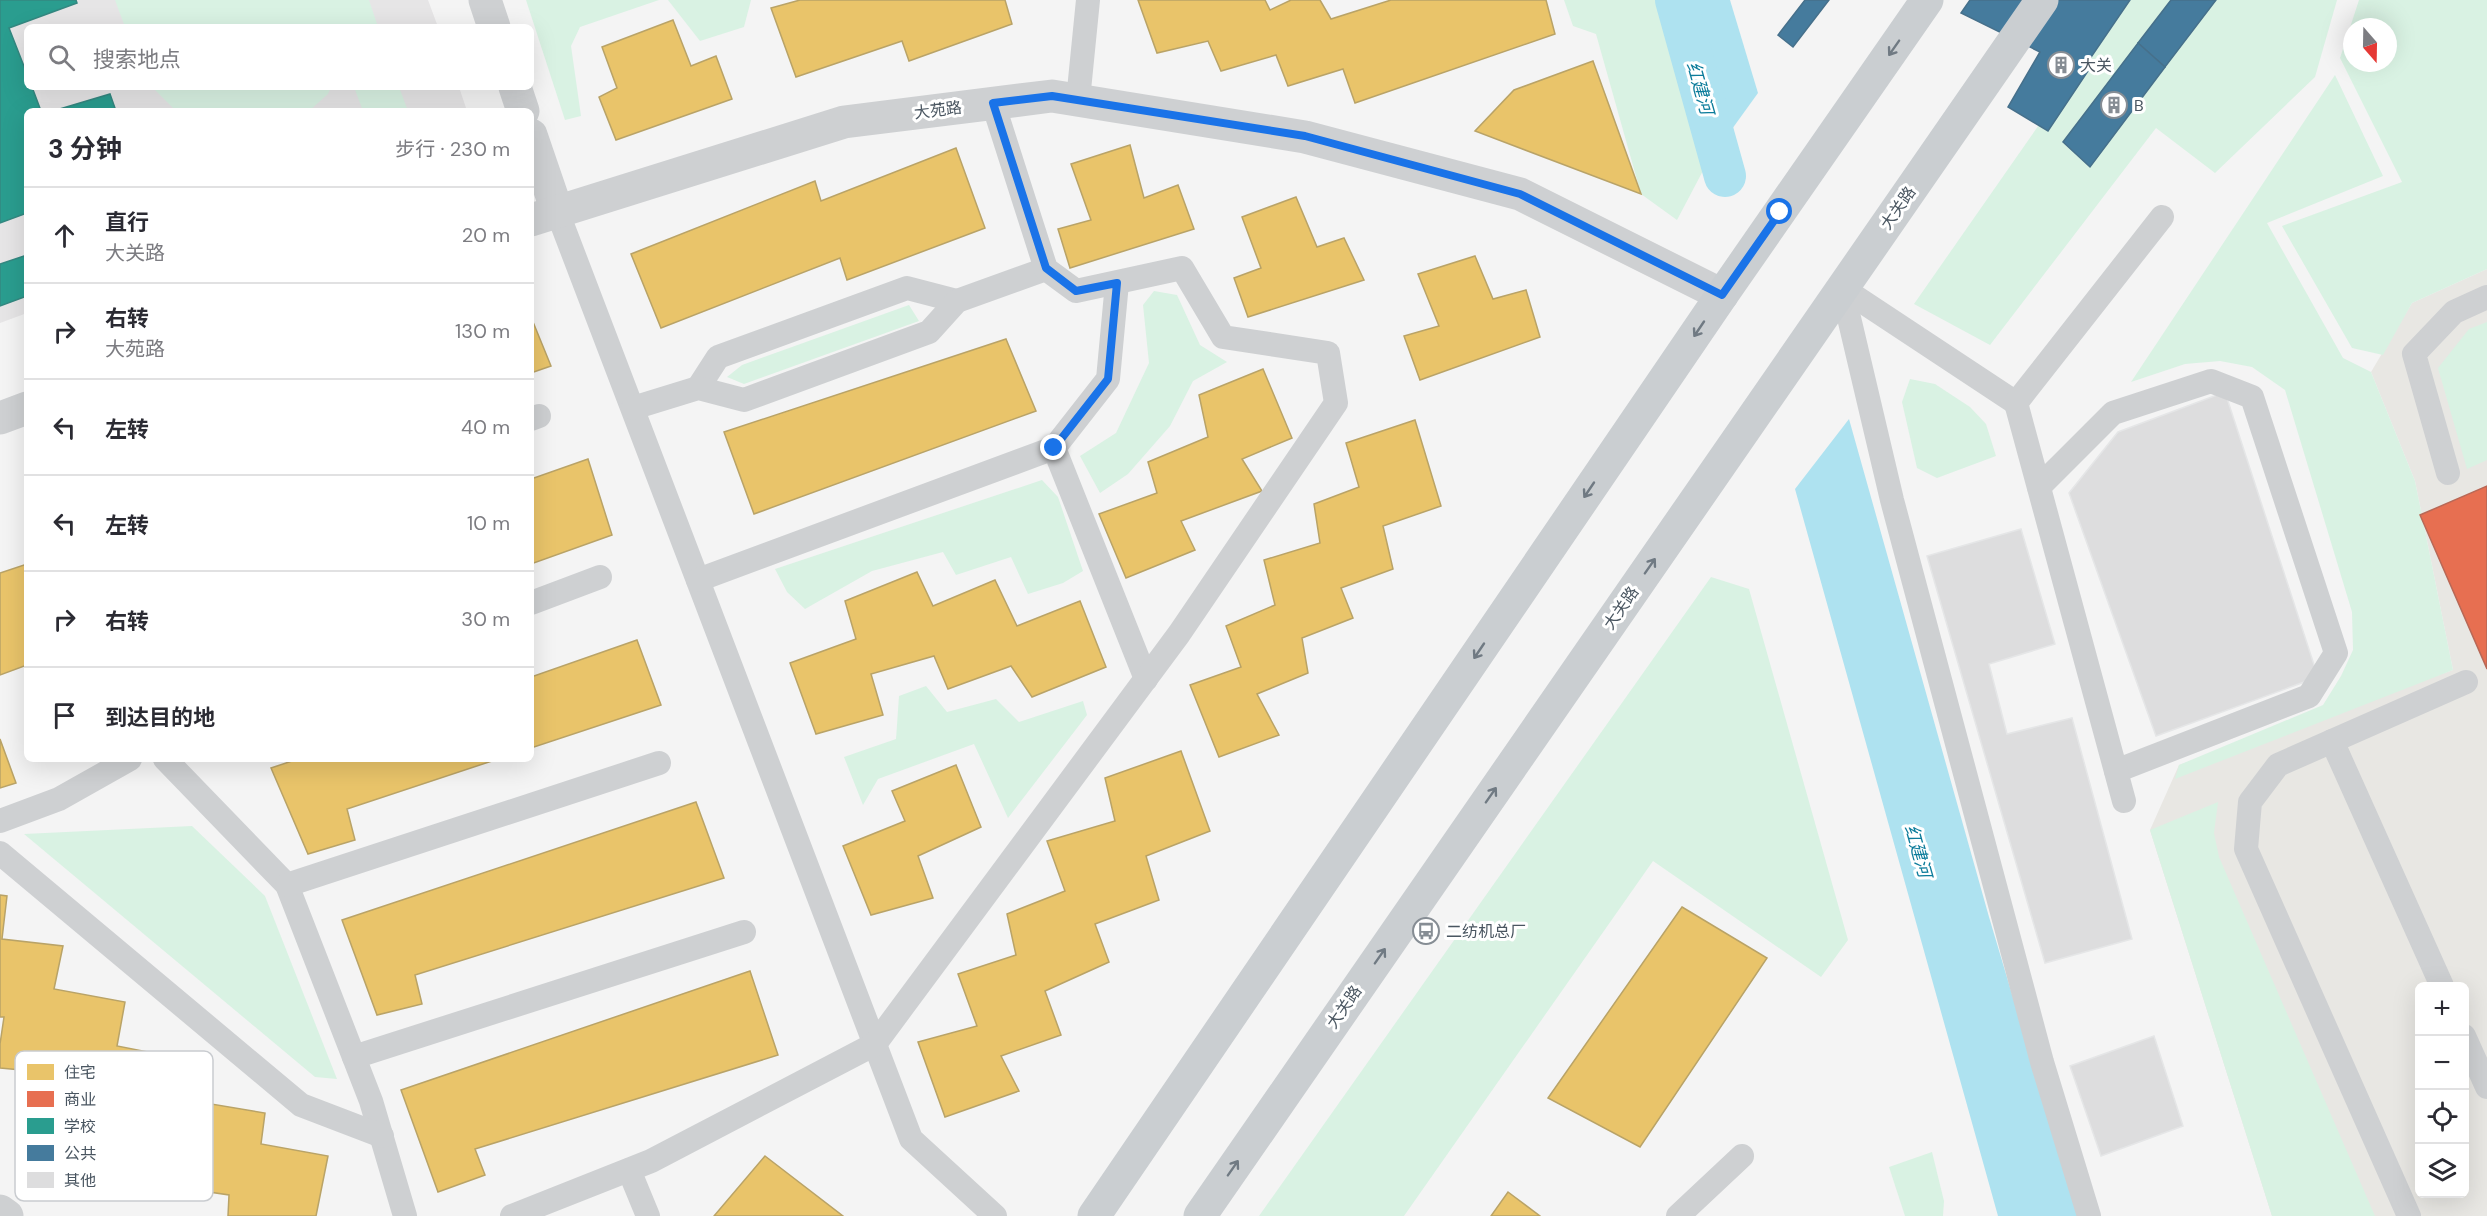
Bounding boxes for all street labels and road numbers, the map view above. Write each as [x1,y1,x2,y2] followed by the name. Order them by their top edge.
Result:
[913,97,963,123] street label: 大苑路
[1876,182,1920,234] street label: 大关路
[1599,582,1643,634] street label: 大关路
[1322,981,1366,1033] street label: 大关路

